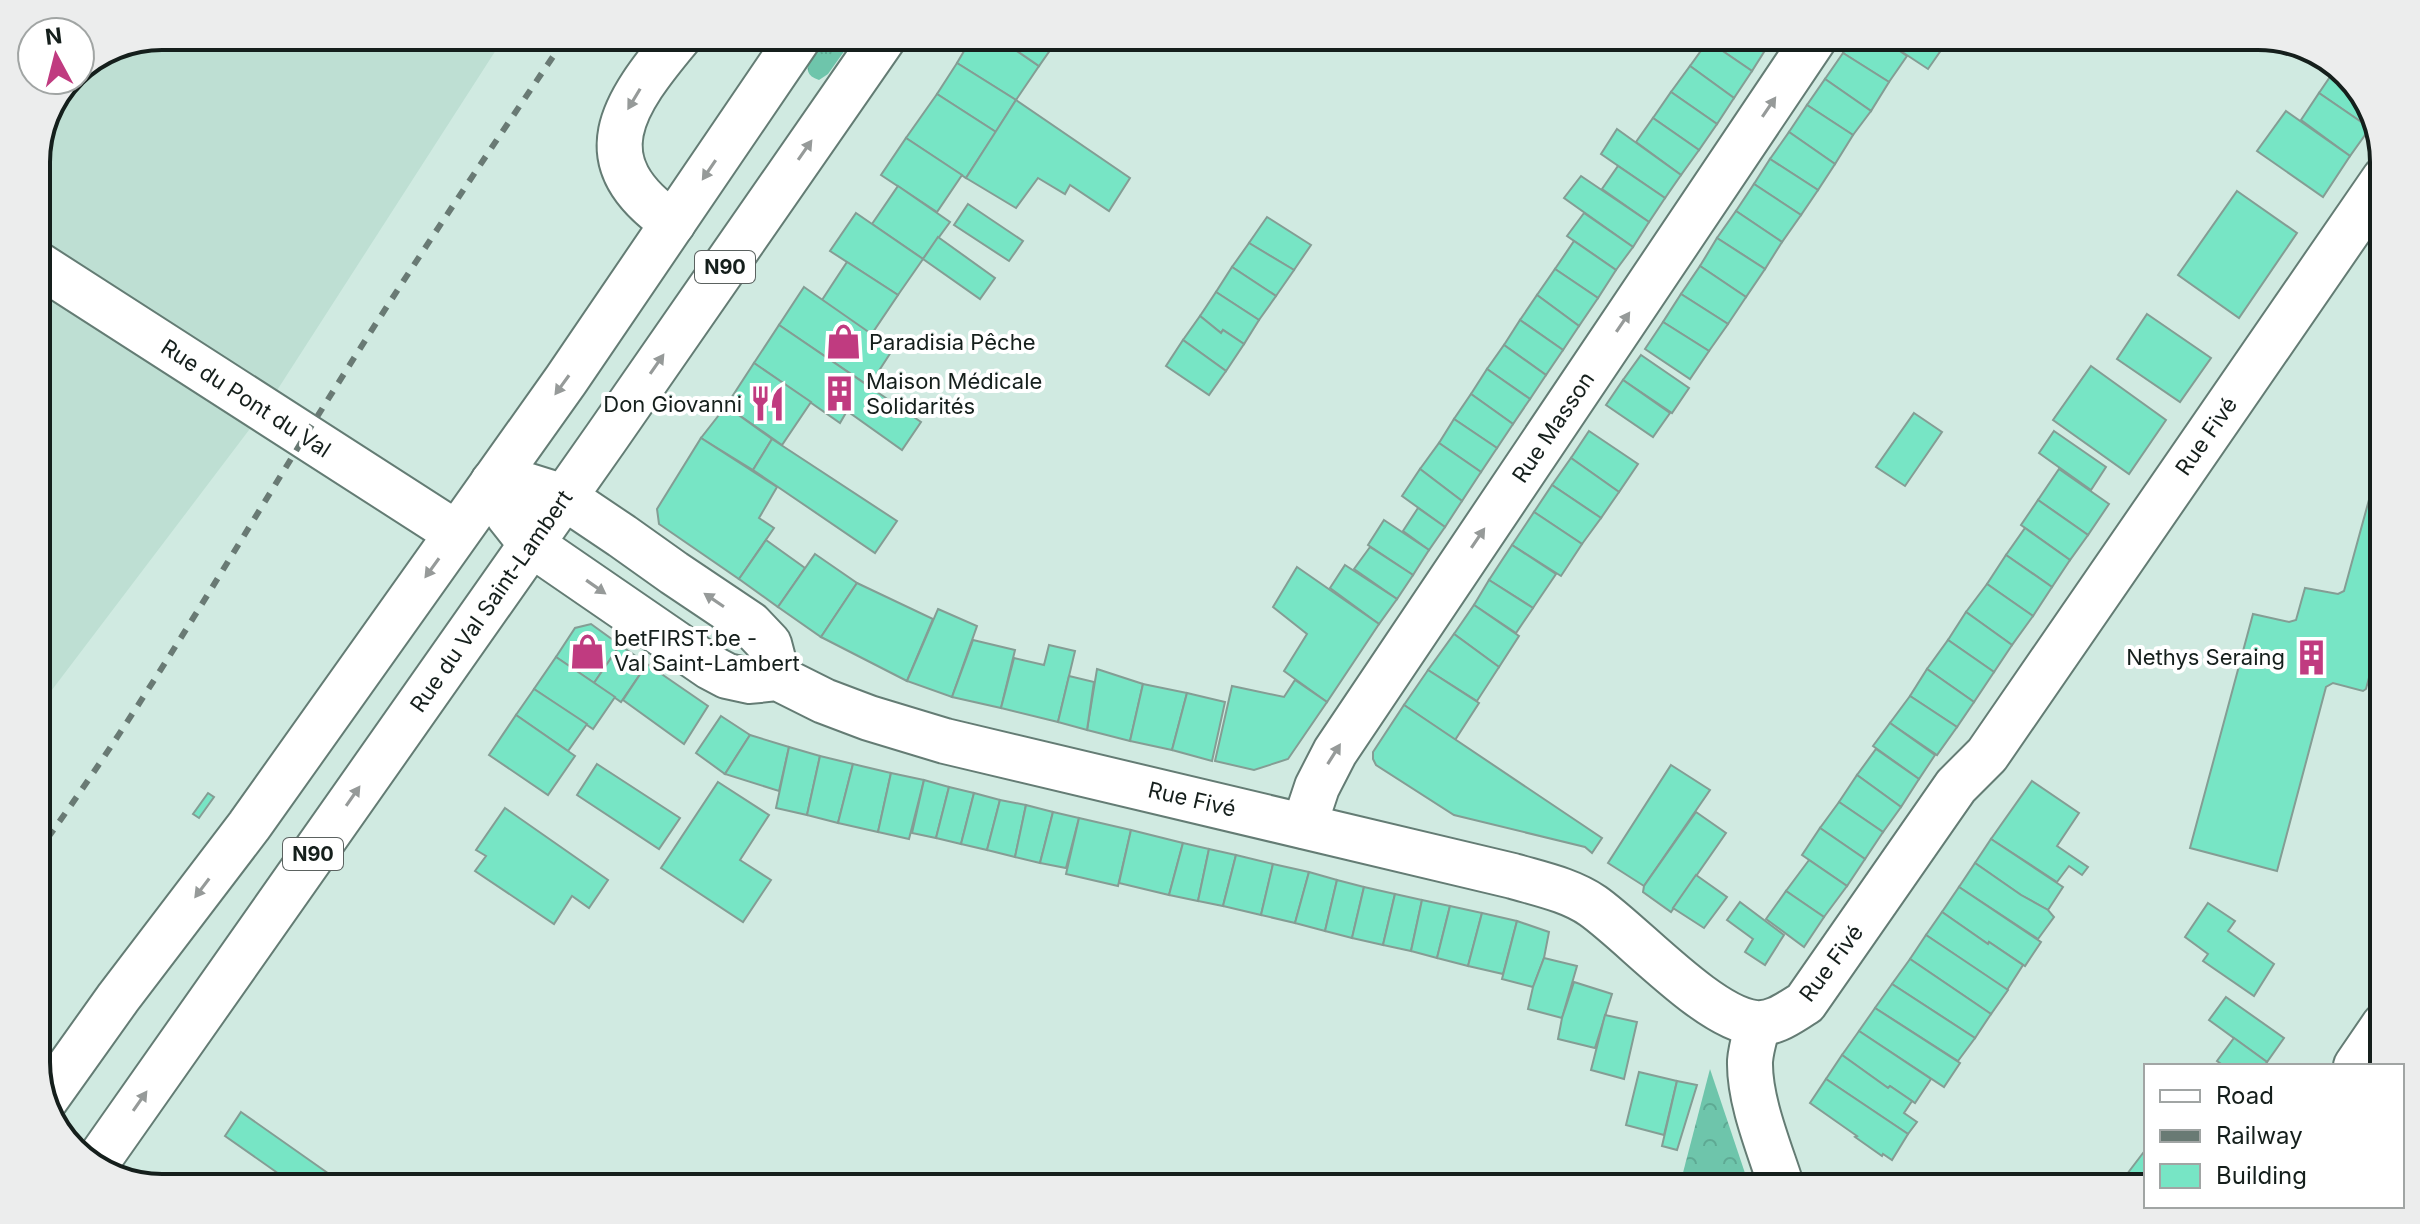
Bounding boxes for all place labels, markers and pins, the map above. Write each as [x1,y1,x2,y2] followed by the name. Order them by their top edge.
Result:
[824,323,862,361] shop icon: Paradisia Pêche
[869,329,1035,355] place label: Paradisia Pêche
[866,368,1042,419] place label: Maison Médicale Solidarités
[821,375,859,413] building icon: Maison Médicale Solidarités
[749,385,787,423] restaurant icon: Don Giovanni
[603,391,742,417] place label: Don Giovanni
[614,625,800,676] place label: betFIRST.be - Val Saint-Lambert
[569,632,607,670] shop icon: betFIRST.be - Val Saint-Lambert
[2292,638,2330,676] building icon: Nethys Seraing
[2126,644,2285,670] place label: Nethys Seraing

